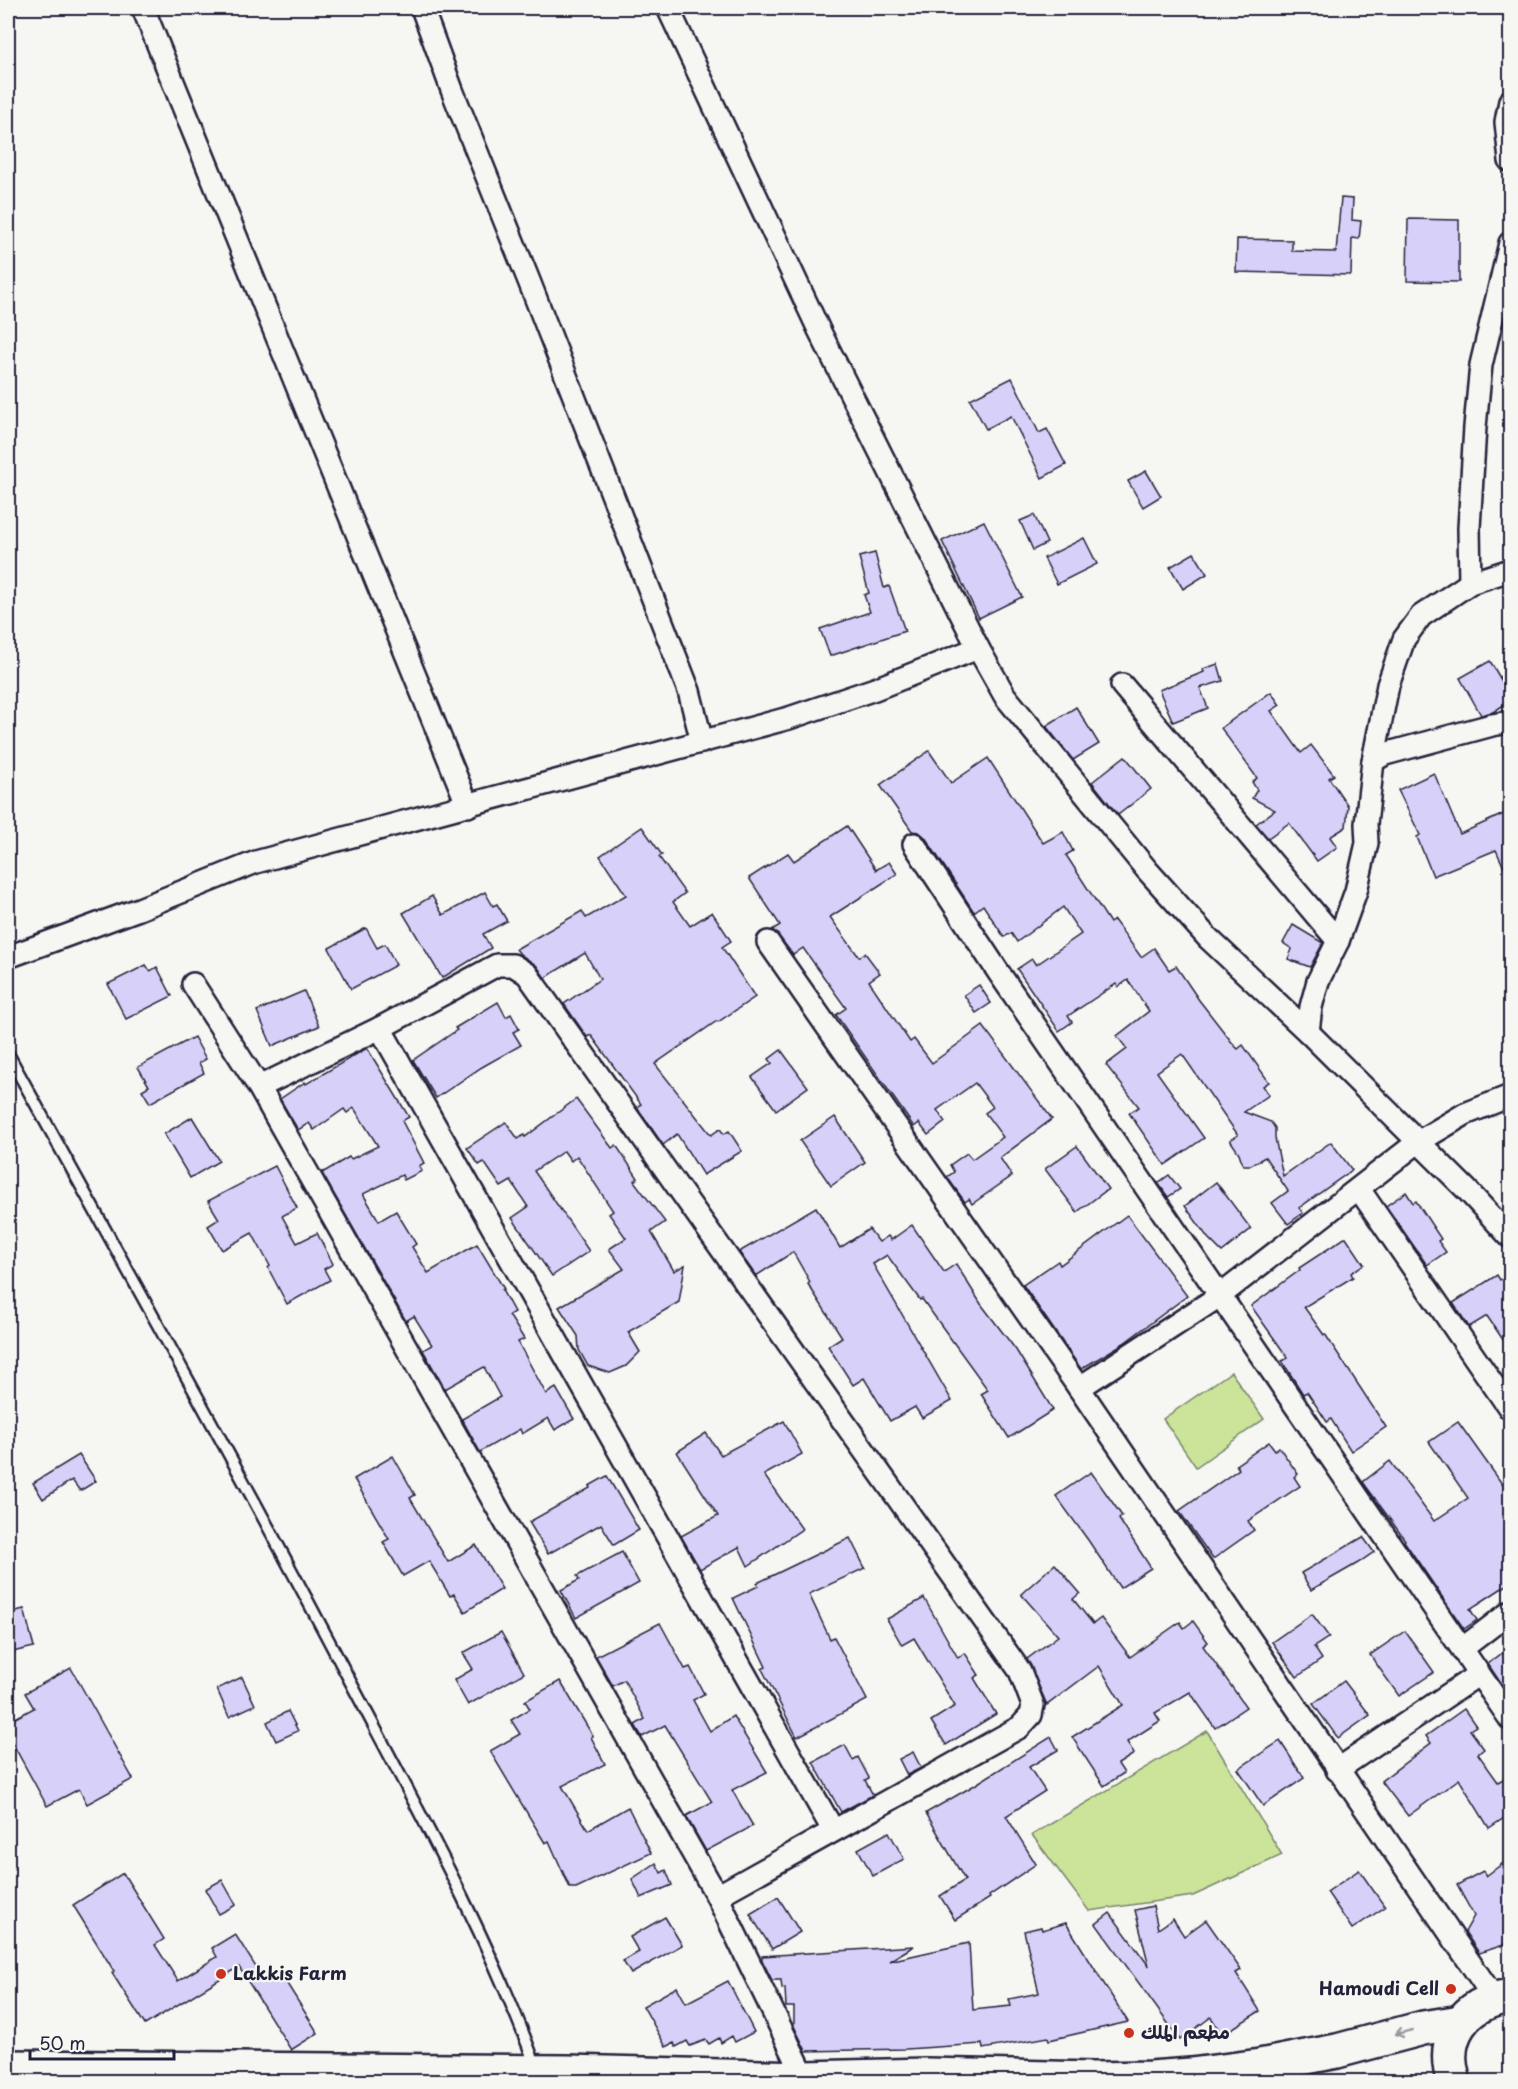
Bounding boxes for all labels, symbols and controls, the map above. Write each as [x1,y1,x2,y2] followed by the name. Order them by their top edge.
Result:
[233,1959,347,1986] place label: Lakkis Farm
[214,1967,228,1981] marker: Lakkis Farm
[1319,1974,1439,2001] place label: Hamoudi Cell
[1444,1982,1458,1996] marker: Hamoudi Cell
[1141,2018,1230,2047] place label: مطعم الملك
[30,2023,174,2061] scale bar
[1122,2026,1136,2040] marker: مطعم الملك
[1394,2027,1413,2039] one-way arrow
[39,2029,86,2056] text: 50 m

